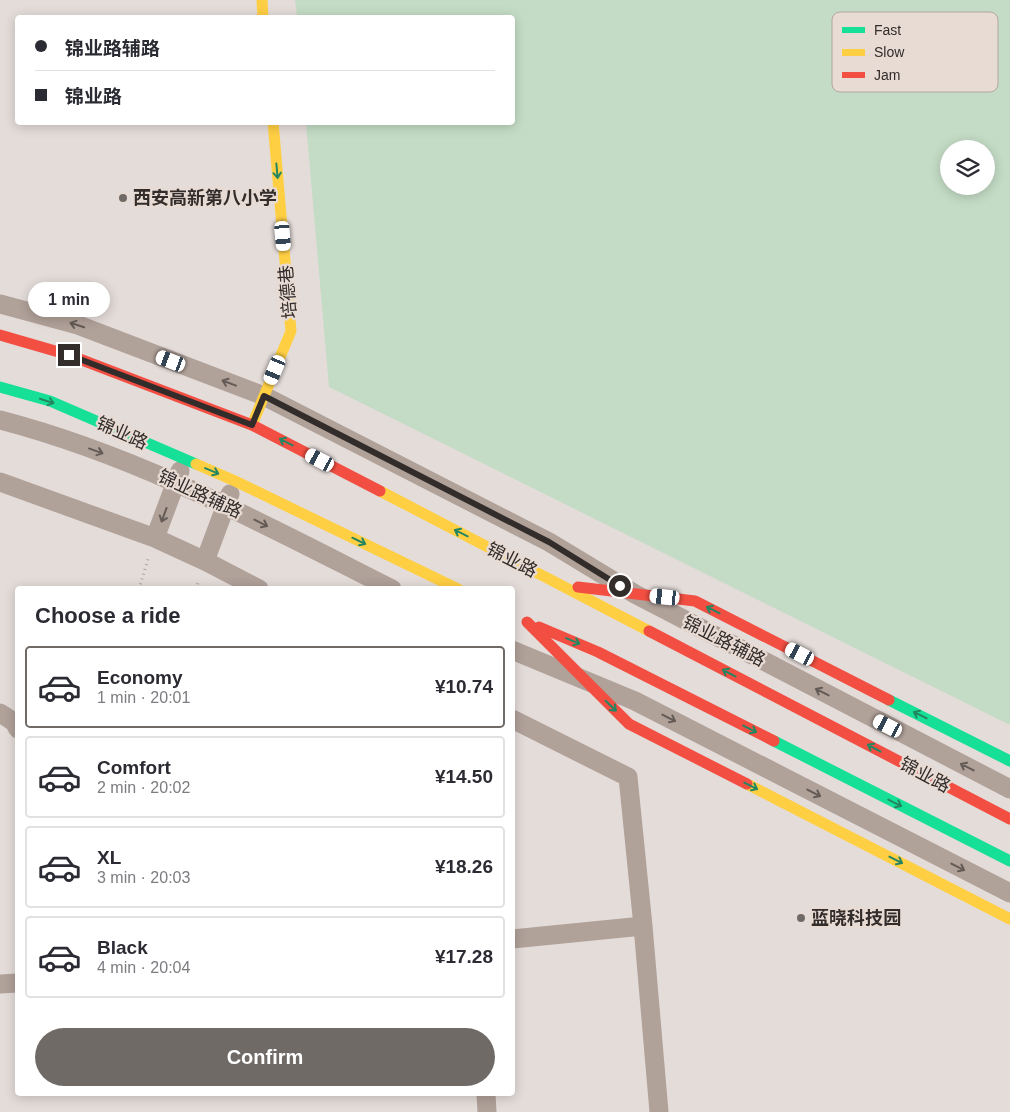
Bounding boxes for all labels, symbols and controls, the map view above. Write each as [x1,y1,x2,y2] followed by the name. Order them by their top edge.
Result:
[832,12,998,92] legend
[874,22,901,38] text: Fast
[65,38,160,59] text: 锦业路辅路
[874,44,905,60] text: Slow
[874,67,900,83] text: Jam
[65,86,122,107] text: 锦业路
[940,140,995,195] map controls
[940,140,995,195] button: layers
[272,163,282,179] one-way arrow
[133,188,277,208] place label: 西安高新第八小学
[117,192,129,204] marker: 西安高新第八小学
[274,220,291,252] car
[276,264,300,320] street label: 培德巷
[28,282,110,318] callout: 1 min
[48,291,90,308] text: 1 min
[69,320,85,329] one-way arrow
[58,344,80,366] route end
[154,349,187,373] car
[262,353,287,387] car
[221,378,237,387] one-way arrow
[38,397,54,406] one-way arrow
[93,413,151,453] street label: 锦业路
[279,437,294,446] one-way arrow
[303,446,336,474] car
[88,447,103,456] one-way arrow
[155,466,245,522] street label: 锦业路辅路
[204,467,219,477] one-way arrow
[159,507,168,522] one-way arrow
[253,519,268,528] one-way arrow
[454,528,469,537] one-way arrow
[351,537,366,546] one-way arrow
[483,539,541,581] street label: 锦业路
[609,575,631,597] route start
[649,588,680,606] car
[35,603,180,628] text: Choose a ride
[705,605,720,615] one-way arrow
[679,612,769,670] street label: 锦业路辅路
[565,637,580,647] one-way arrow
[783,641,816,667] car
[37,665,82,710] icon: car
[97,667,183,688] text: Economy
[722,668,737,678] one-way arrow
[435,676,493,697] text: ¥10.74
[815,687,830,697] one-way arrow
[97,689,190,706] text: 1 min · 20:01
[604,700,617,712] one-way arrow
[913,710,928,719] one-way arrow
[871,713,904,739] car
[661,714,676,723] one-way arrow
[742,725,757,734] one-way arrow
[866,743,881,753] one-way arrow
[896,753,954,797] street label: 锦业路
[37,755,82,800] icon: car
[97,757,171,778] text: Comfort
[959,762,974,772] one-way arrow
[435,766,493,787] text: ¥14.50
[97,779,190,796] text: 2 min · 20:02
[743,782,758,791] one-way arrow
[806,789,821,798] one-way arrow
[887,799,902,808] one-way arrow
[37,845,82,890] icon: car
[97,847,121,868] text: XL
[888,855,903,865] one-way arrow
[435,856,493,877] text: ¥18.26
[951,862,966,872] one-way arrow
[97,869,190,886] text: 3 min · 20:03
[811,908,901,928] place label: 蓝晓科技园
[795,912,807,924] marker: 蓝晓科技园
[37,935,82,980] icon: car
[97,937,148,958] text: Black
[435,946,493,967] text: ¥17.28
[97,959,190,976] text: 4 min · 20:04
[35,1028,495,1086] button: Confirm

